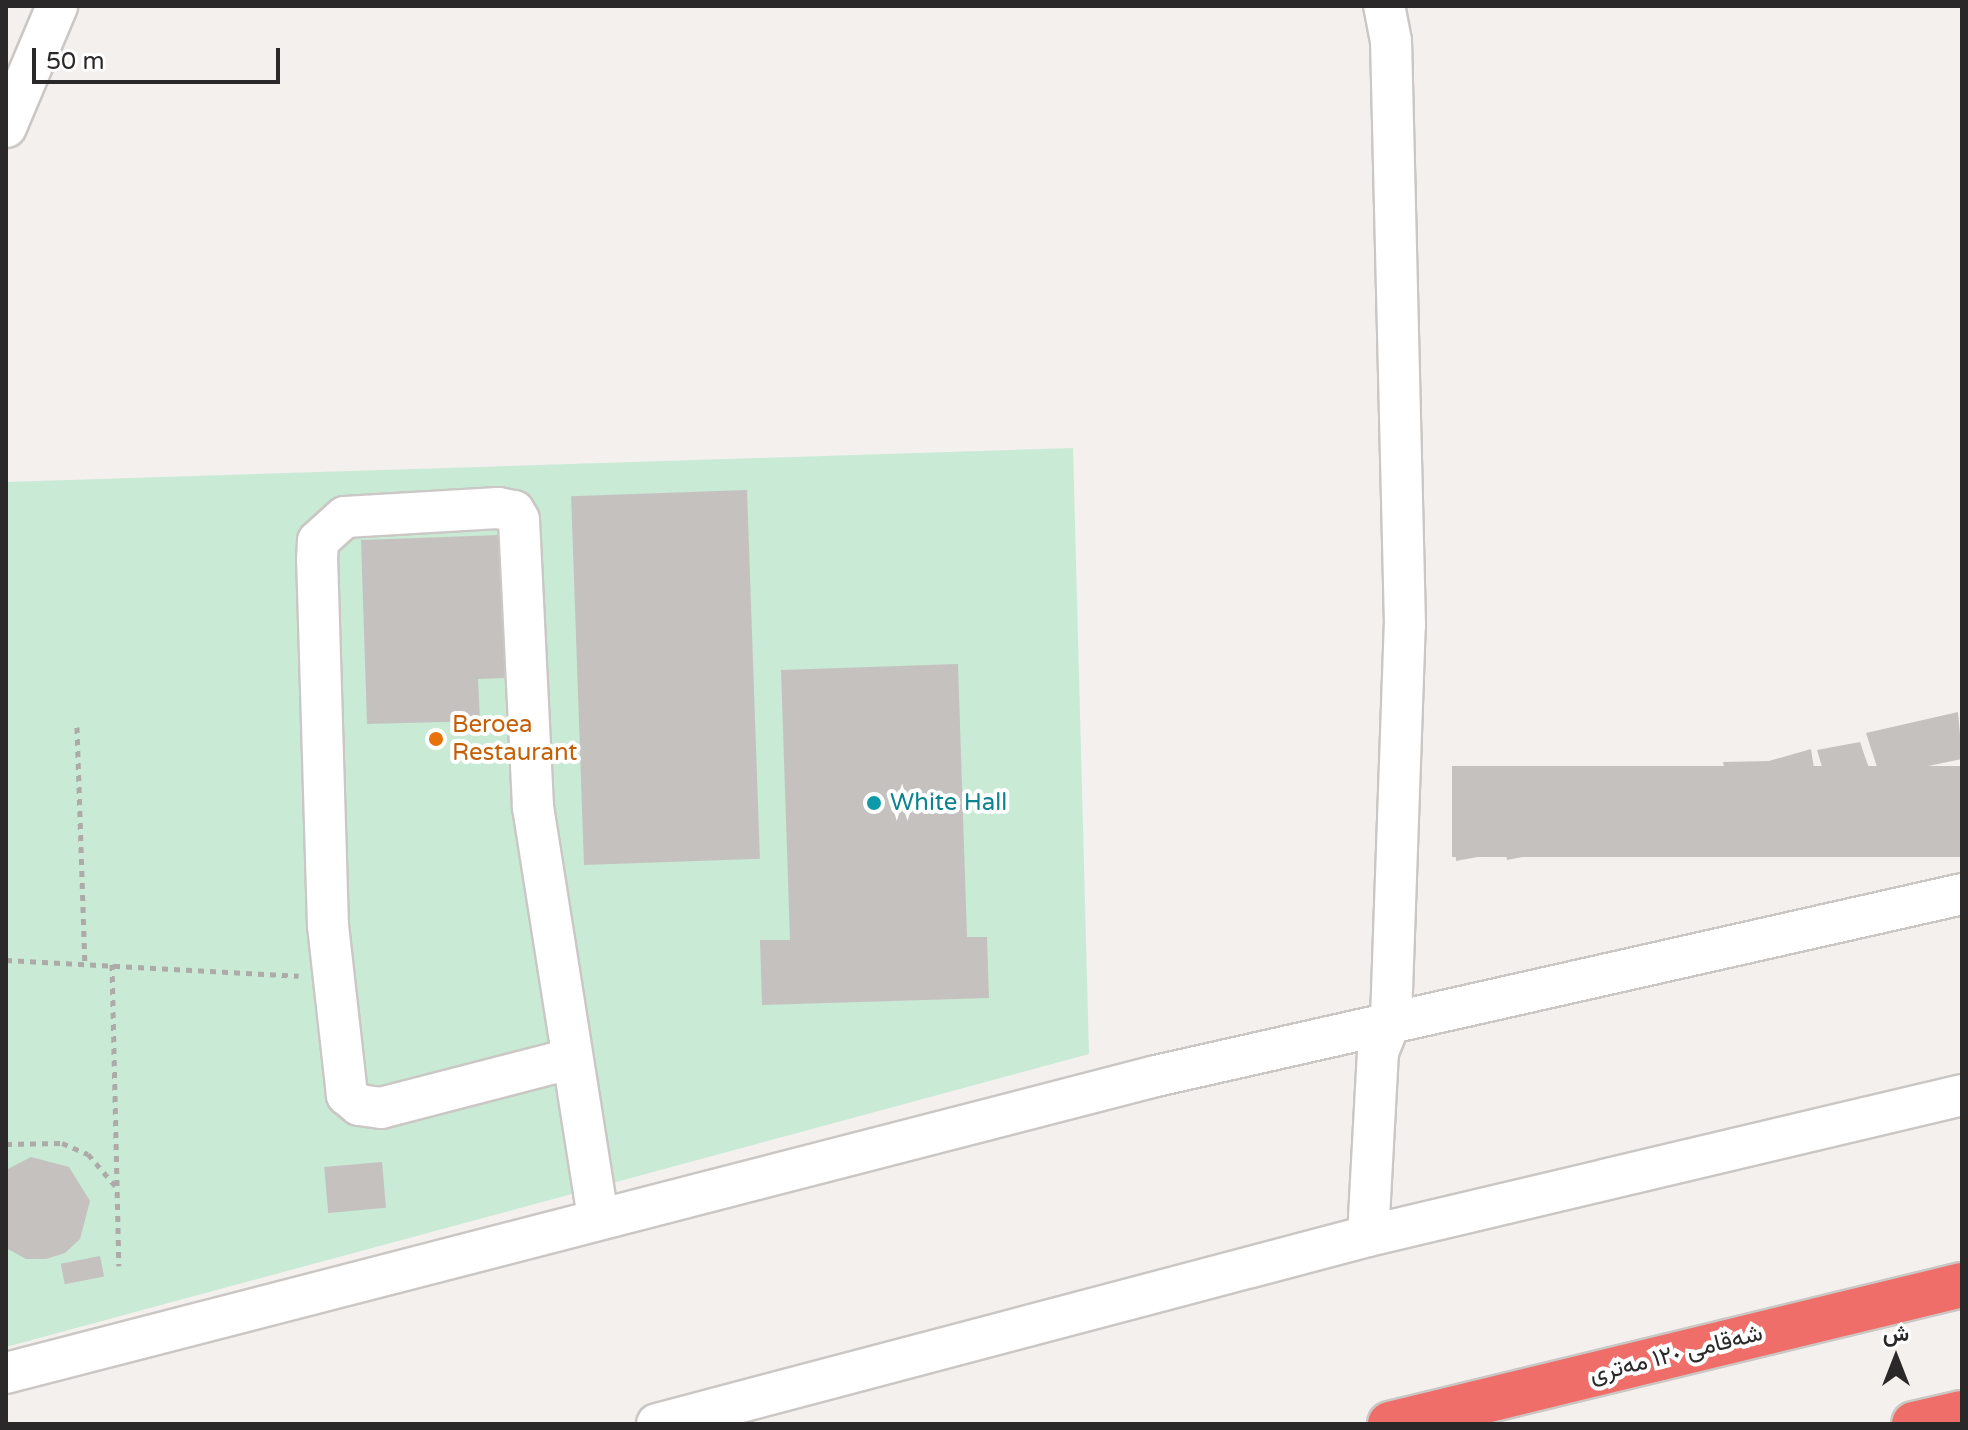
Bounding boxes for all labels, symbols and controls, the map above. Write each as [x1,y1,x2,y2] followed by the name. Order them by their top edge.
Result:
[36,32,284,82] scale bar
[46,47,104,76] text: 50 m
[452,711,577,767] place label: Beroea Restaurant
[427,730,445,748] marker: Beroea Restaurant
[890,789,1007,817] place label: White Hall
[865,794,883,812] marker: White Hall
[1856,1318,1936,1398] north arrow
[1587,1319,1765,1389] street label: شەقامی ١٢٠ مەتری
[1883,1321,1909,1347] text: ش

